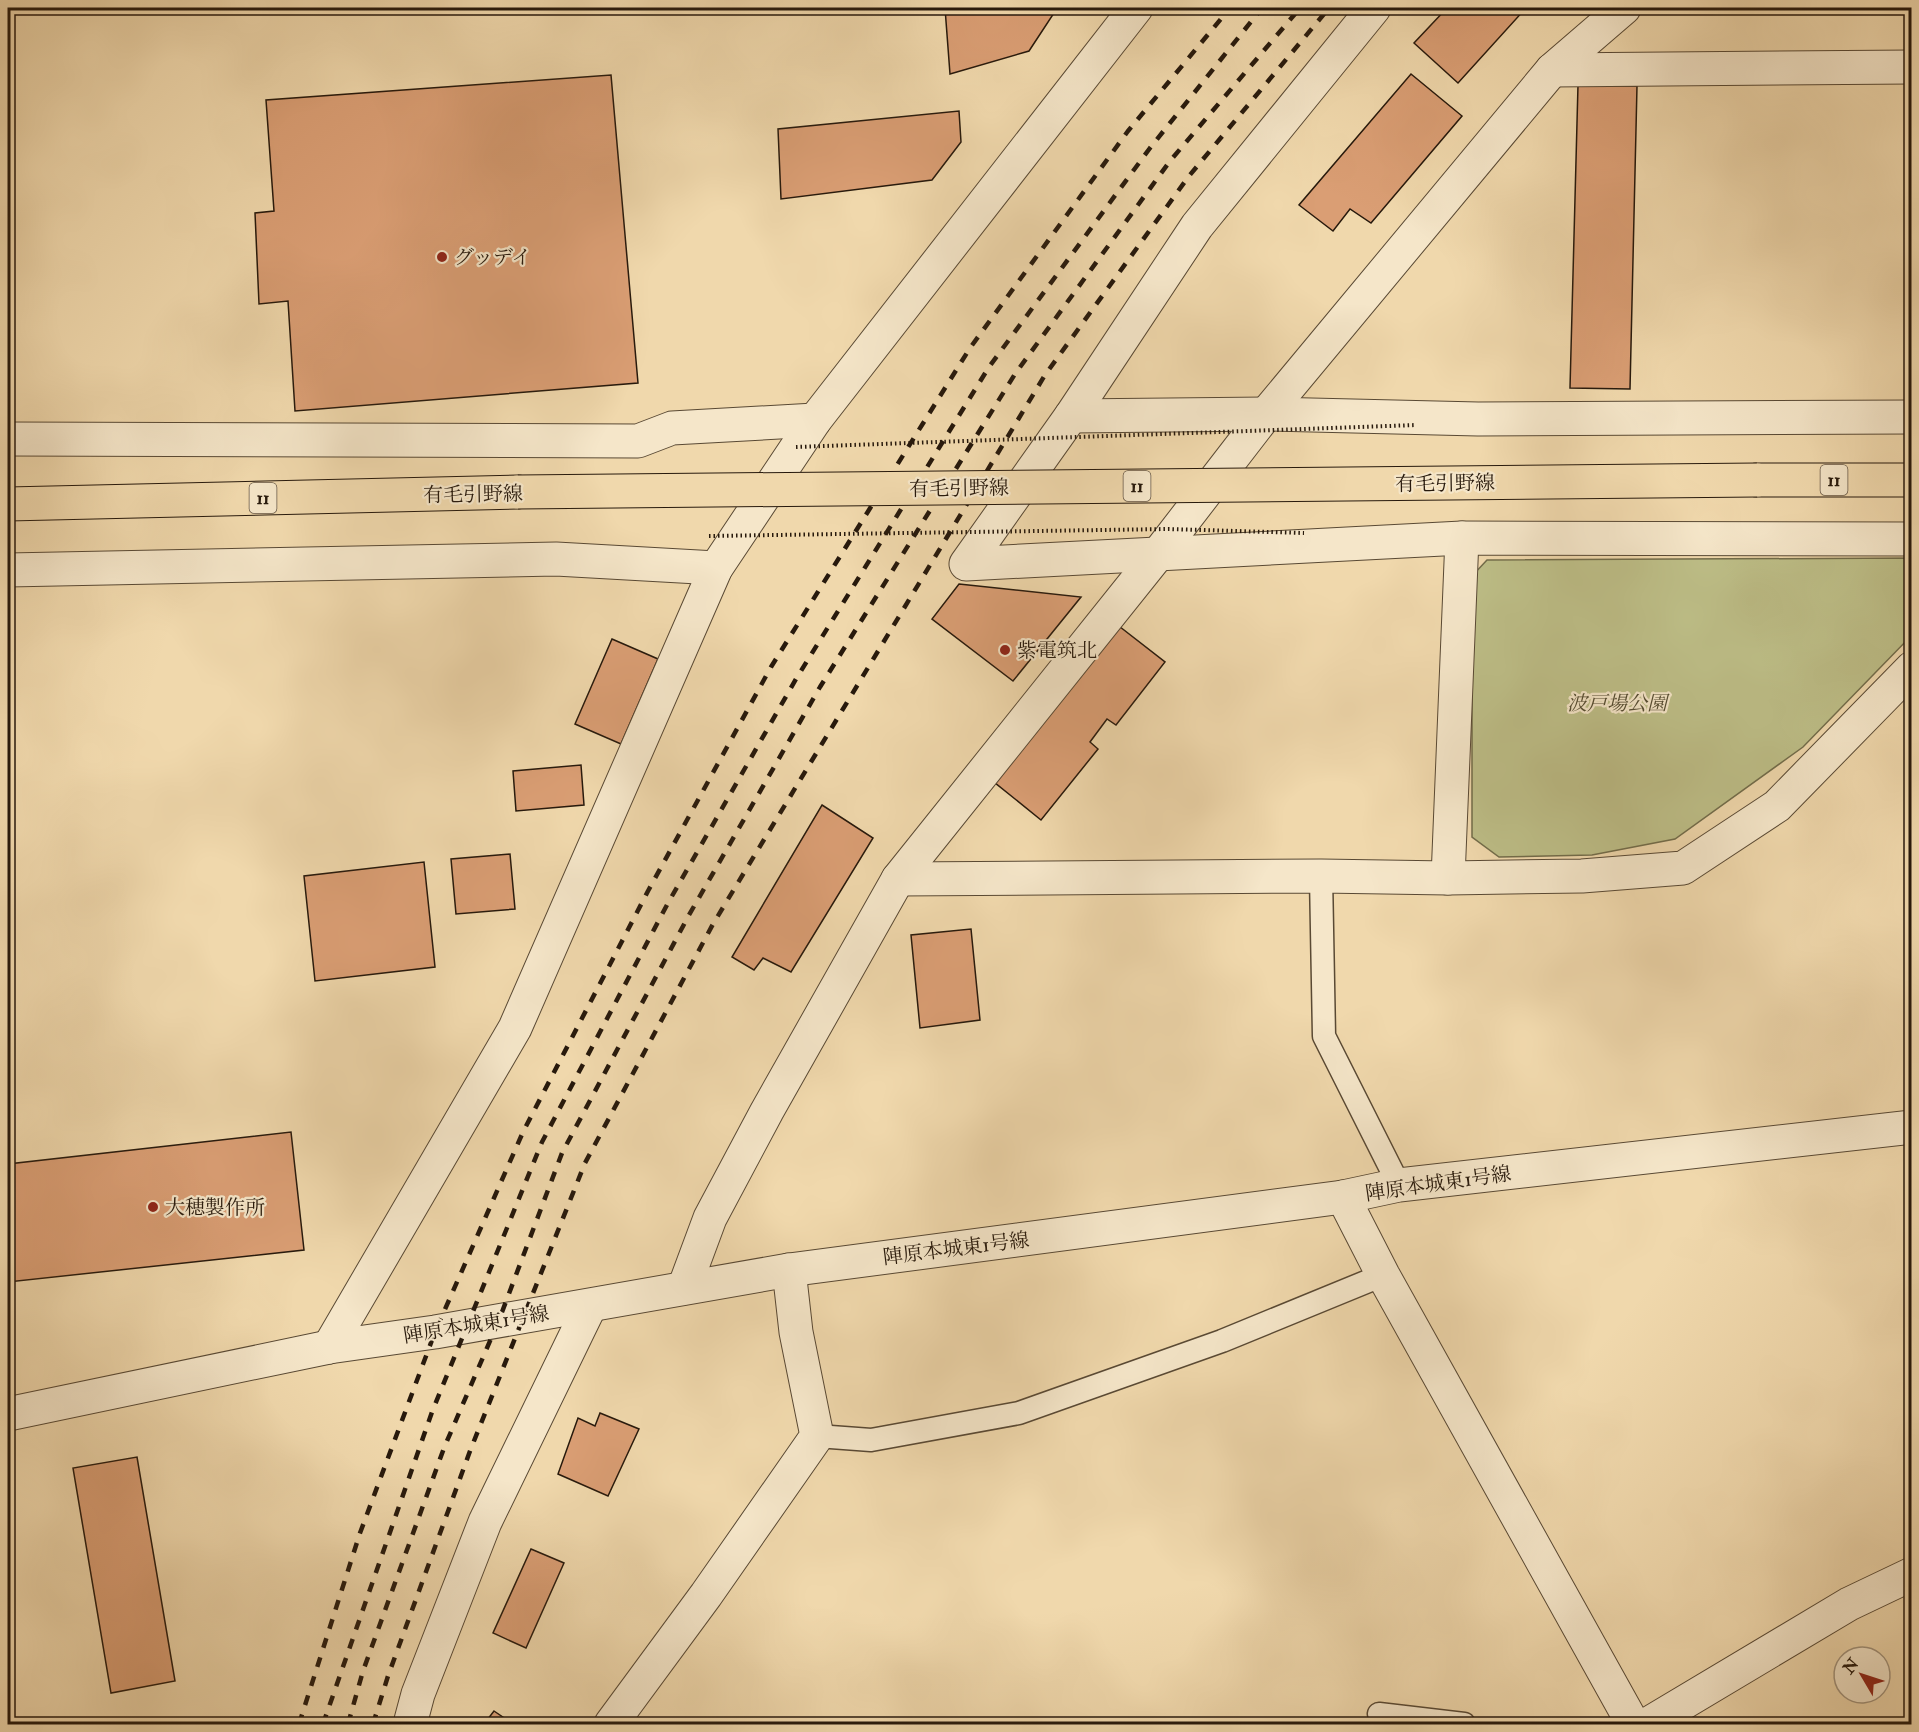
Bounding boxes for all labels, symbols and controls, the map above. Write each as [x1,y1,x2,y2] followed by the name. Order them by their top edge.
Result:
[454,245,532,270] place label: グッデイ
[435,250,449,264] marker: グッデイ
[1820,465,1848,495] road number: 11
[1395,470,1495,497] street label: 有毛引野線
[1124,471,1150,501] road number: 11
[909,475,1009,502] street label: 有毛引野線
[423,481,523,508] street label: 有毛引野線
[250,483,276,513] road number: 11
[1017,638,1097,663] place label: 紫電筑北
[998,643,1012,657] marker: 紫電筑北
[1567,691,1670,716] park label: 波戸場公園
[1363,1161,1513,1206] street label: 陣原本城東1号線
[165,1195,265,1220] place label: 大穂製作所
[146,1200,160,1214] marker: 大穂製作所
[882,1227,1031,1270] street label: 陣原本城東1号線
[401,1301,551,1348] street label: 陣原本城東1号線
[1832,1645,1892,1705] north arrow
[1838,1654,1864,1679] text: N

